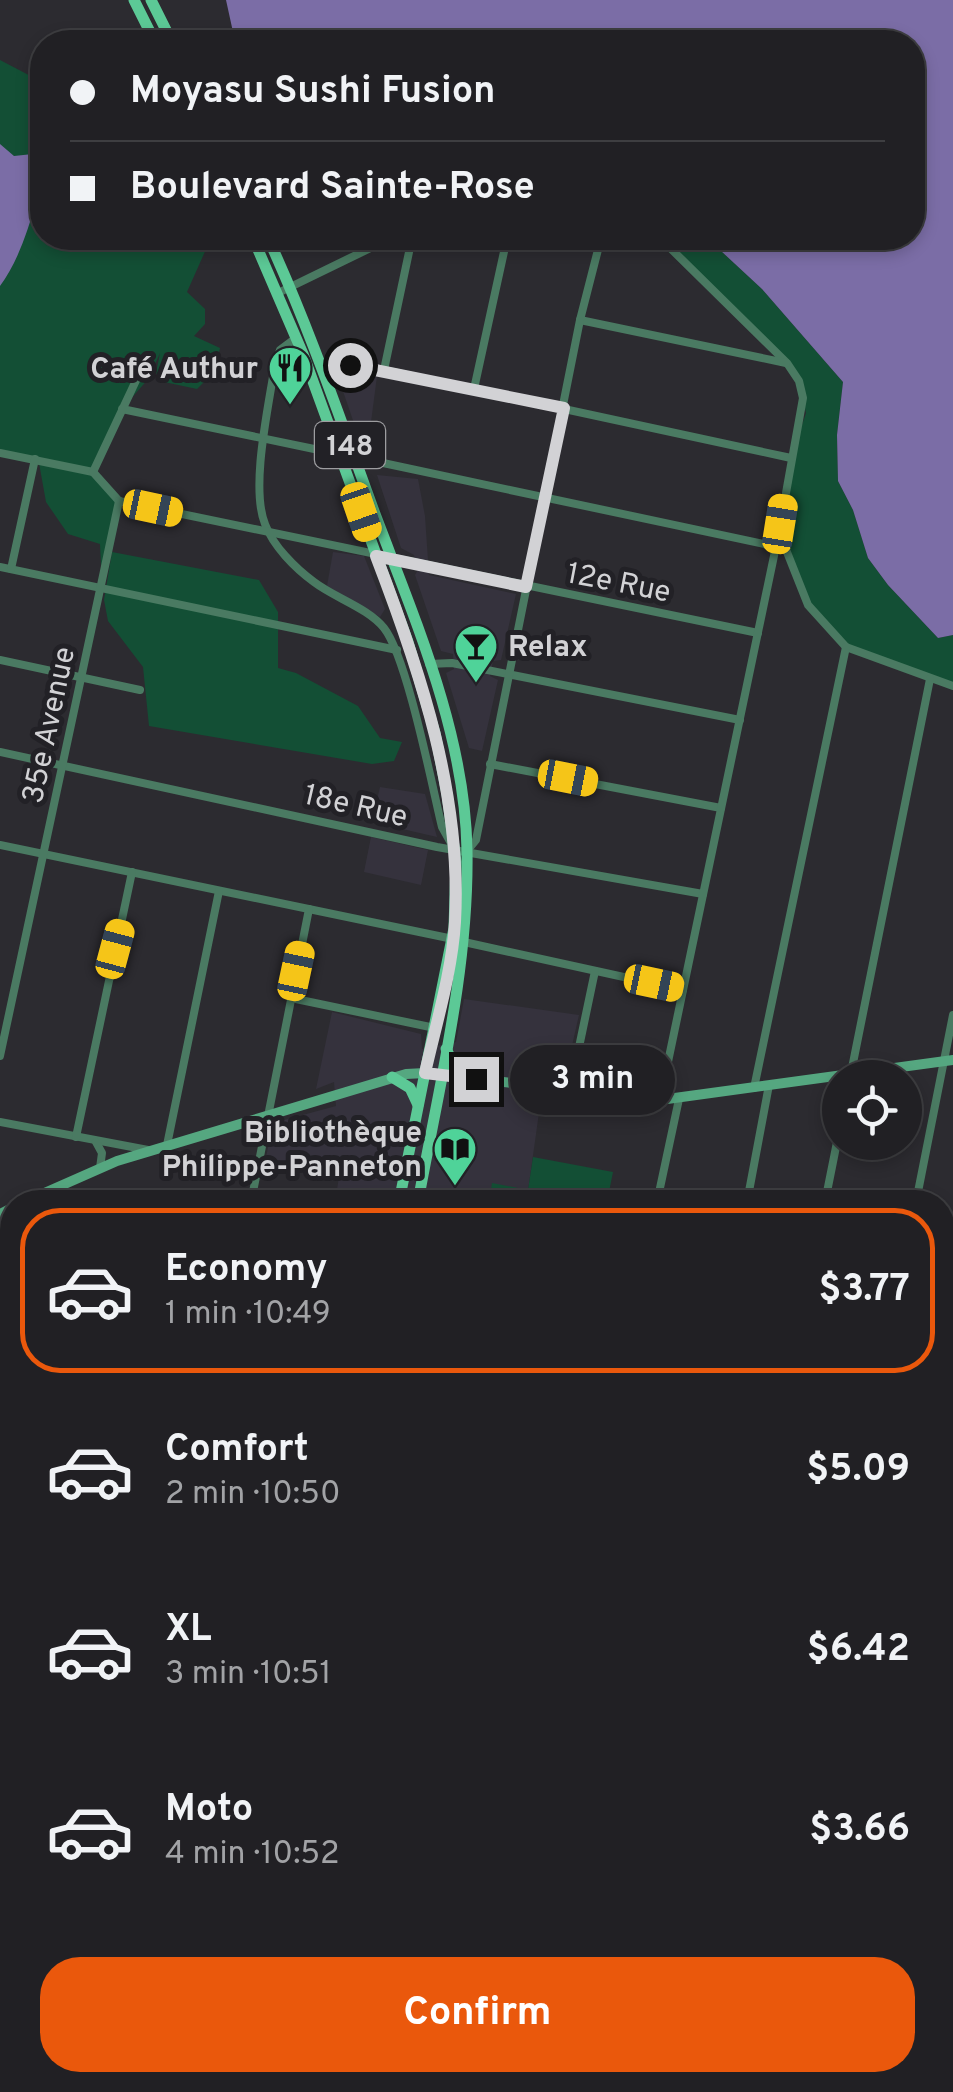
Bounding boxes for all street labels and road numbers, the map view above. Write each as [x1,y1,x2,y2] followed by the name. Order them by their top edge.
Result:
[315,422,385,468] road number: 148
[563,556,674,613] street label: 12e Rue
[16,644,85,807] street label: 35e Avenue
[300,778,411,837] street label: 18e Rue

